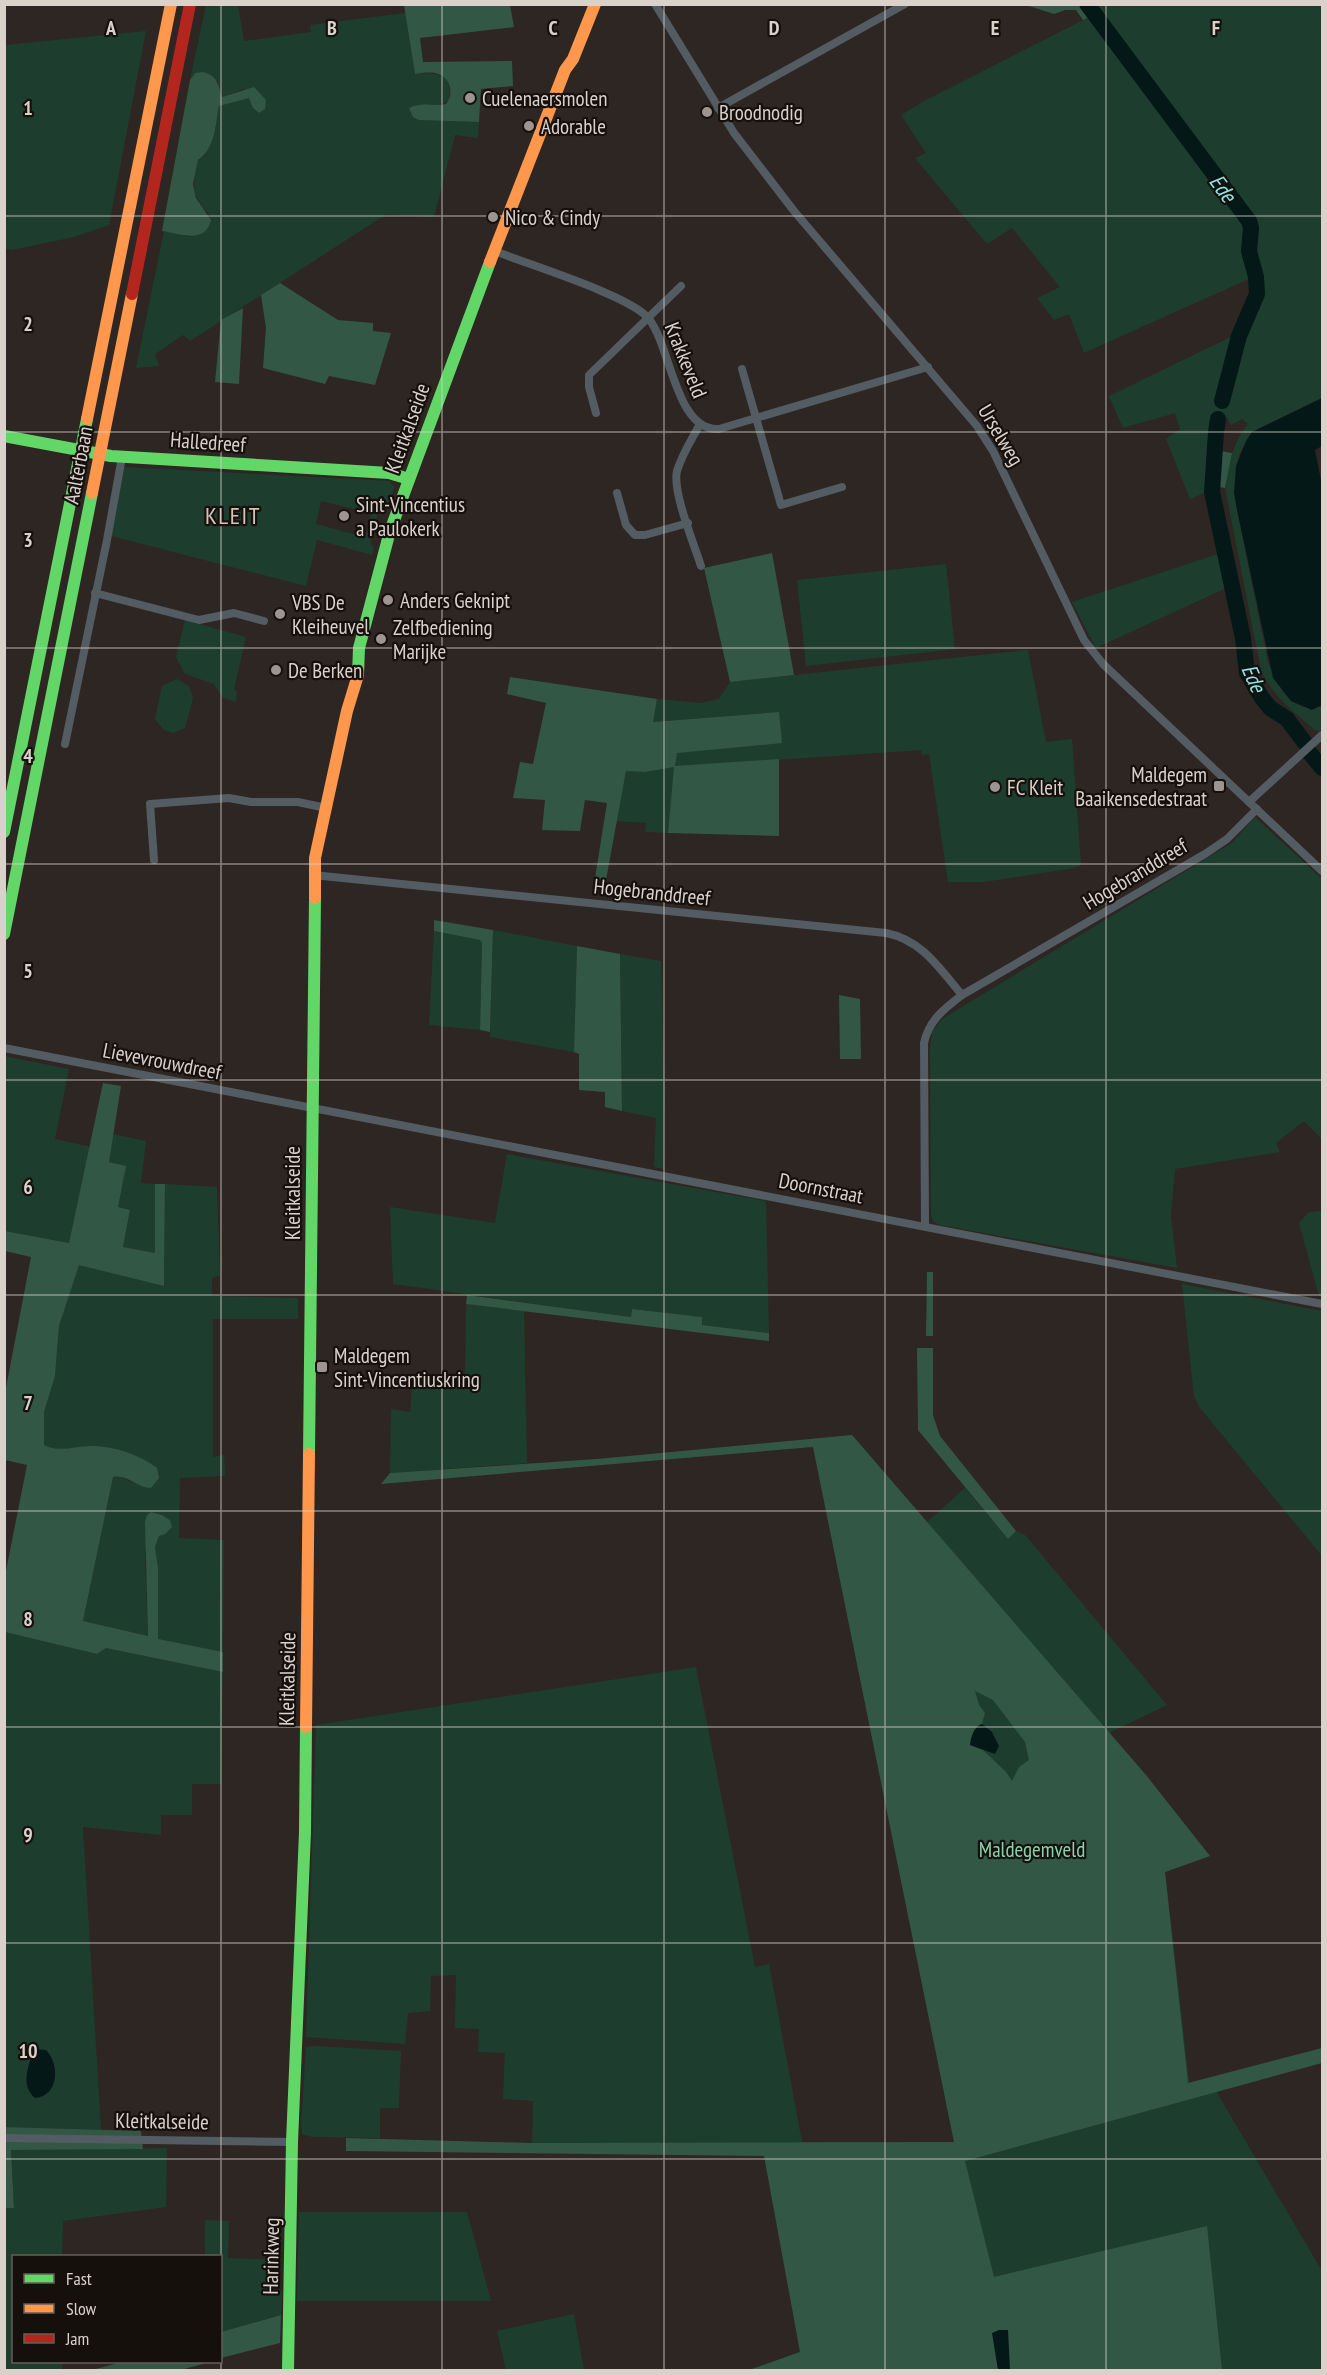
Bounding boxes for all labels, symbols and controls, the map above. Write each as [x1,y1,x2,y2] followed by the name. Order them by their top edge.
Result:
[105,15,117,41] text: A
[327,15,337,41] text: B
[548,15,558,41] text: C
[769,15,780,41] text: D
[991,15,999,41] text: E
[1212,15,1220,41] text: F
[482,85,607,112] place label: Cuelenaersmolen
[463,91,477,105] marker: Cuelenaersmolen
[23,95,33,121] text: 1
[719,99,803,126] place label: Broodnodig
[700,105,714,119] marker: Broodnodig
[541,113,606,140] place label: Adorable
[522,119,536,133] marker: Adorable
[1203,168,1244,209] water label: Ede
[505,204,600,231] place label: Nico & Cindy
[486,210,500,224] marker: Nico & Cindy
[23,311,33,337] text: 2
[659,318,713,402] street label: Krakkeveld
[378,379,436,477] street label: Kleitkalseide
[972,399,1030,471] street label: Urselweg
[57,424,99,506] street label: Aalterbaan
[169,426,247,458] street label: Halledreef
[356,491,465,542] place label: Sint-Vincentius a Paulokerk
[205,500,261,531] district label: KLEIT
[337,509,351,523] marker: Sint-Vincentius a Paulokerk
[23,527,33,553] text: 3
[400,587,510,614] place label: Anders Geknipt
[291,589,369,640] place label: VBS De Kleiheuvel
[381,593,395,607] marker: Anders Geknipt
[273,607,287,621] marker: VBS De Kleiheuvel
[393,614,493,665] place label: Zelfbediening Marijke
[374,632,388,646] marker: Zelfbediening Marijke
[288,657,362,684] place label: De Berken
[1236,659,1273,698] water label: Ede
[269,663,283,677] marker: De Berken
[23,743,33,769] text: 4
[1075,761,1207,812] place label: Maldegem Baaikensedestraat
[1007,774,1064,801] place label: FC Kleit
[1212,779,1226,793] marker: Maldegem Baaikensedestraat
[988,780,1002,794] marker: FC Kleit
[1078,832,1193,916] street label: Hogebranddreef
[592,872,712,912] street label: Hogebranddreef
[23,958,33,984] text: 5
[101,1036,224,1086] street label: Lievevrouwdreef
[279,1146,306,1240] street label: Kleitkalseide
[777,1167,866,1209] street label: Doornstraat
[23,1174,33,1200] text: 6
[334,1342,480,1393] place label: Maldegem Sint-Vincentiuskring
[315,1360,329,1374] marker: Maldegem Sint-Vincentiuskring
[23,1390,33,1416] text: 7
[23,1606,33,1632] text: 8
[273,1632,301,1726] street label: Kleitkalseide
[23,1822,33,1848] text: 9
[979,1836,1085,1863] park label: Maldegemveld
[18,2038,38,2064] text: 10
[115,2107,209,2135] street label: Kleitkalseide
[257,2217,285,2295] street label: Harinkweg
[12,2255,222,2363] legend
[66,2267,92,2290] text: Fast
[66,2297,97,2320] text: Slow
[65,2327,89,2350] text: Jam

